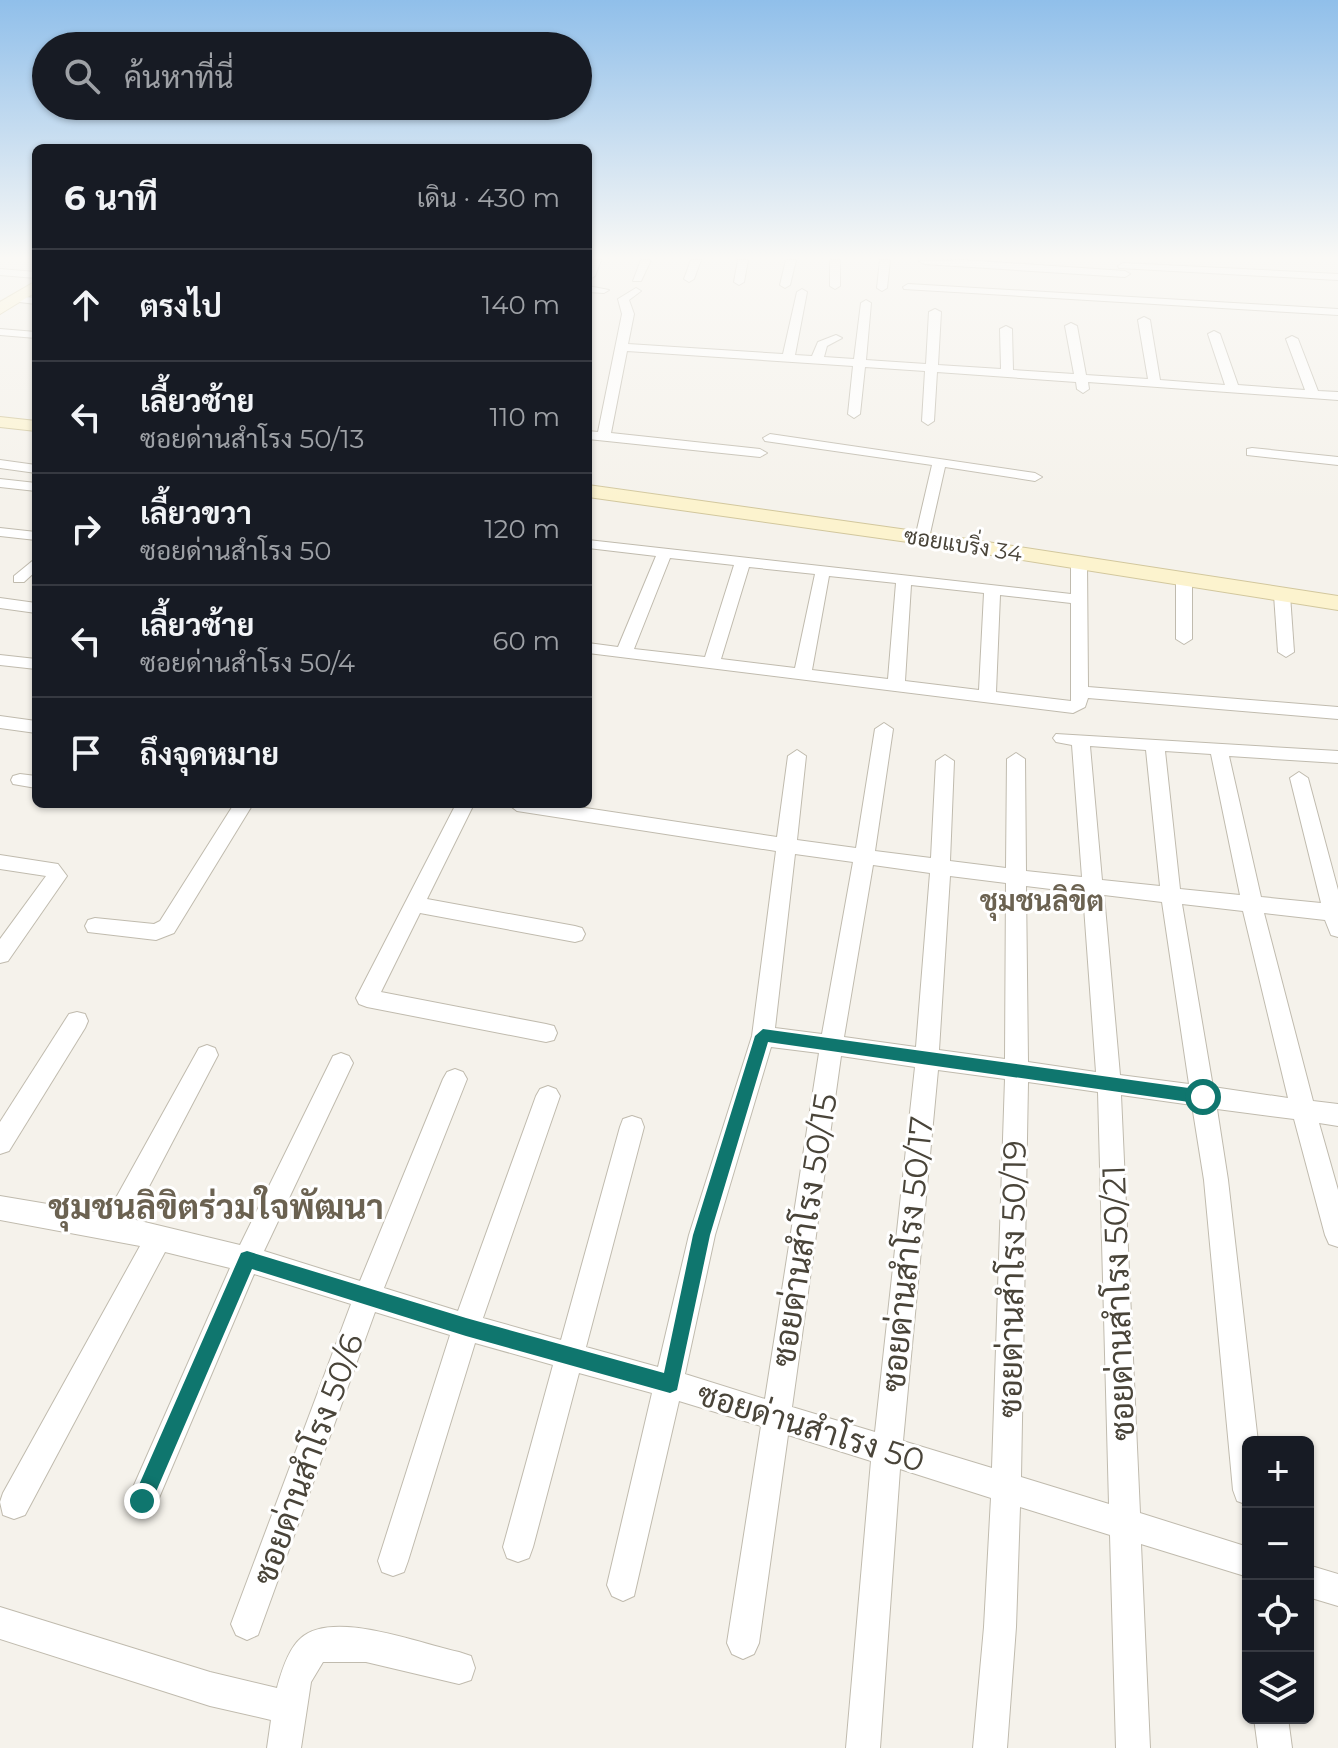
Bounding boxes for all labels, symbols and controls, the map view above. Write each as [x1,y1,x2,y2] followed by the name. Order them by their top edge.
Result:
[32,32,592,120] search box
[60,54,104,98] icon: search
[124,59,234,96] text: ค้นหาที่นี่
[64,177,158,219] text: 6 นาที
[417,182,560,214] text: เดิน · 430 m
[64,283,108,327] icon: ahead
[140,288,222,325] text: ตรงไป
[482,289,560,321] text: 140 m
[140,383,254,420] text: เลี้ยวซ้าย
[64,395,108,439] icon: left
[490,401,560,433] text: 110 m
[140,423,364,455] text: ซอยด่านสำโรง 50/13
[140,495,252,532] text: เลี้ยวขวา
[64,507,108,551] icon: right
[484,513,560,545] text: 120 m
[902,517,1025,568] street label: ซอยแบริ่ง 34
[140,535,331,567] text: ซอยด่านสำโรง 50
[140,607,254,644] text: เลี้ยวซ้าย
[64,619,108,663] icon: left
[493,625,560,657] text: 60 m
[140,647,355,679] text: ซอยด่านสำโรง 50/4
[64,731,108,775] icon: arrive
[140,736,279,773] text: ถึงจุดหมาย
[980,884,1104,921] district label: ชุมชนลิขิต
[1185,1079,1221,1115] route start
[762,1090,845,1369] street label: ซอยด่านสำโรง 50/15
[872,1114,941,1394] street label: ซอยด่านสำโรง 50/17
[989,1140,1034,1418] street label: ซอยด่านสำโรง 50/19
[1093,1165,1142,1441] street label: ซอยด่านสำโรง 50/21
[48,1185,384,1232] district label: ชุมชนลิขิตร่วมใจพัฒนา
[244,1328,372,1590] street label: ซอยด่านสำโรง 50/6
[693,1373,930,1480] street label: ซอยด่านสำโรง 50
[1242,1436,1314,1724] map controls
[1242,1436,1314,1508] button: +
[124,1483,160,1519] route end
[1242,1508,1314,1580] button: −
[1242,1580,1314,1652] button: locate
[1242,1652,1314,1724] button: layers

